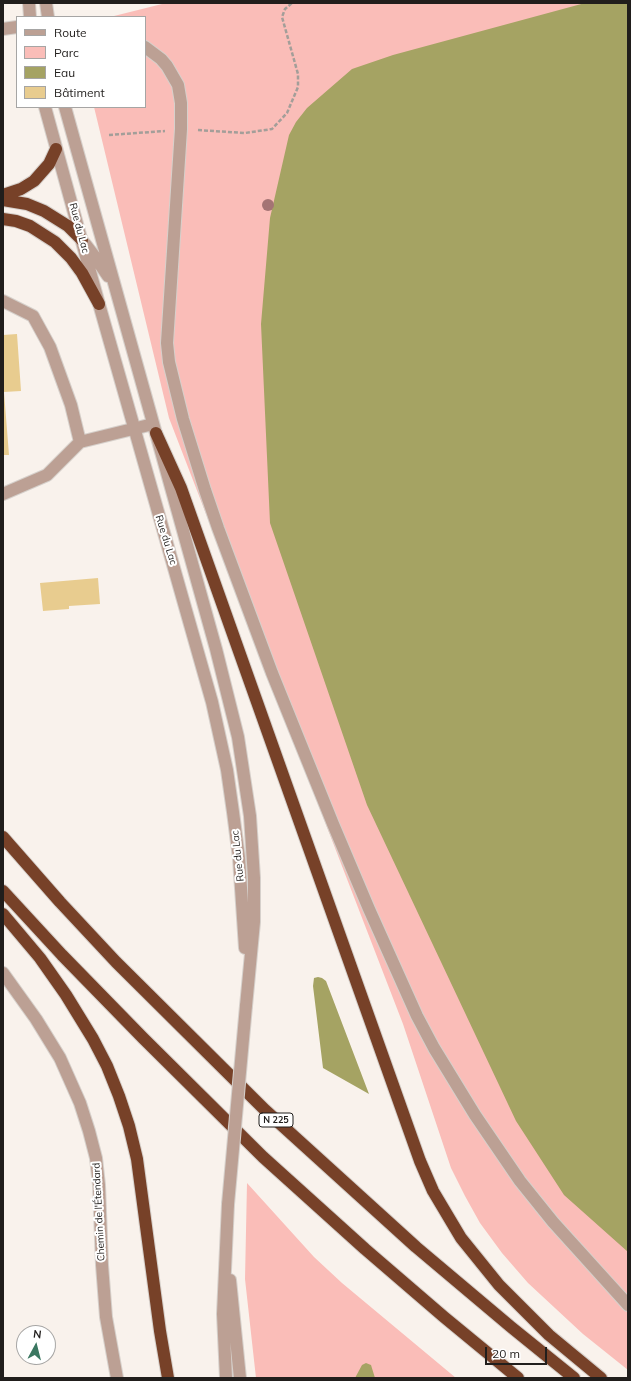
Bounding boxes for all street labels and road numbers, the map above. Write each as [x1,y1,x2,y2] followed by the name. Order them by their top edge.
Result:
[67,202,91,254] street label: Rue du Lac
[153,514,179,566] street label: Rue du Lac
[229,830,247,882] street label: Rue du Lac
[259,1113,293,1127] road number: N 225
[90,1162,108,1262] street label: Chemin de l'Étendard

